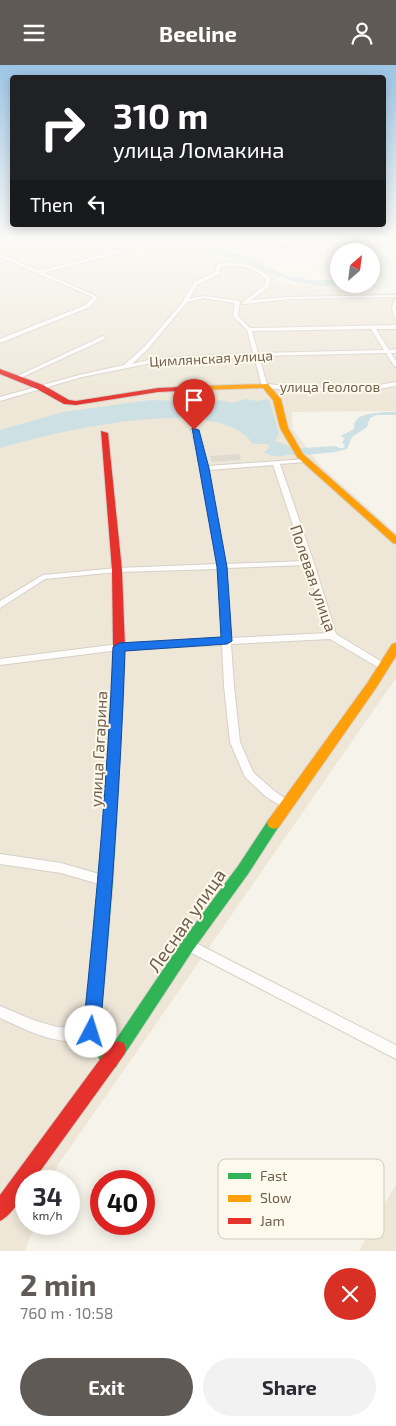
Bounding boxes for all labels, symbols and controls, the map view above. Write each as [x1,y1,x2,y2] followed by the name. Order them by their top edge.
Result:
[20,19,48,47] icon: menu
[348,19,376,47] icon: person
[159,20,237,46] text: Beeline
[113,94,208,136] text: 310 m
[30,95,95,160] icon: right
[113,136,285,162] text: улица Ломакина
[83,190,111,218] icon: left
[30,193,73,216] text: Then
[330,243,380,293] north arrow
[330,243,380,293] map controls
[149,346,273,370] street label: Цимлянская улица
[280,378,380,395] street label: улица Геологов
[173,379,215,430] pin
[180,386,208,414] icon: arrive
[286,522,341,634] street label: Полевая улица
[85,690,112,808] street label: улица Гагарина
[142,864,231,977] street label: Лесная улица
[64,1005,116,1057] position arrow
[218,1159,384,1239] legend
[260,1167,287,1184] text: Fast
[90,1170,155,1235] speed limit sign: 40
[32,1181,63,1211] text: 34
[260,1189,292,1206] text: Slow
[33,1208,62,1222] text: km/h
[260,1212,285,1229] text: Jam
[20,1266,97,1302] text: 2 min
[324,1268,376,1320] button: close
[20,1303,114,1322] text: 760 m · 10:58
[20,1358,193,1416] button: Exit
[203,1358,376,1416] button: Share

